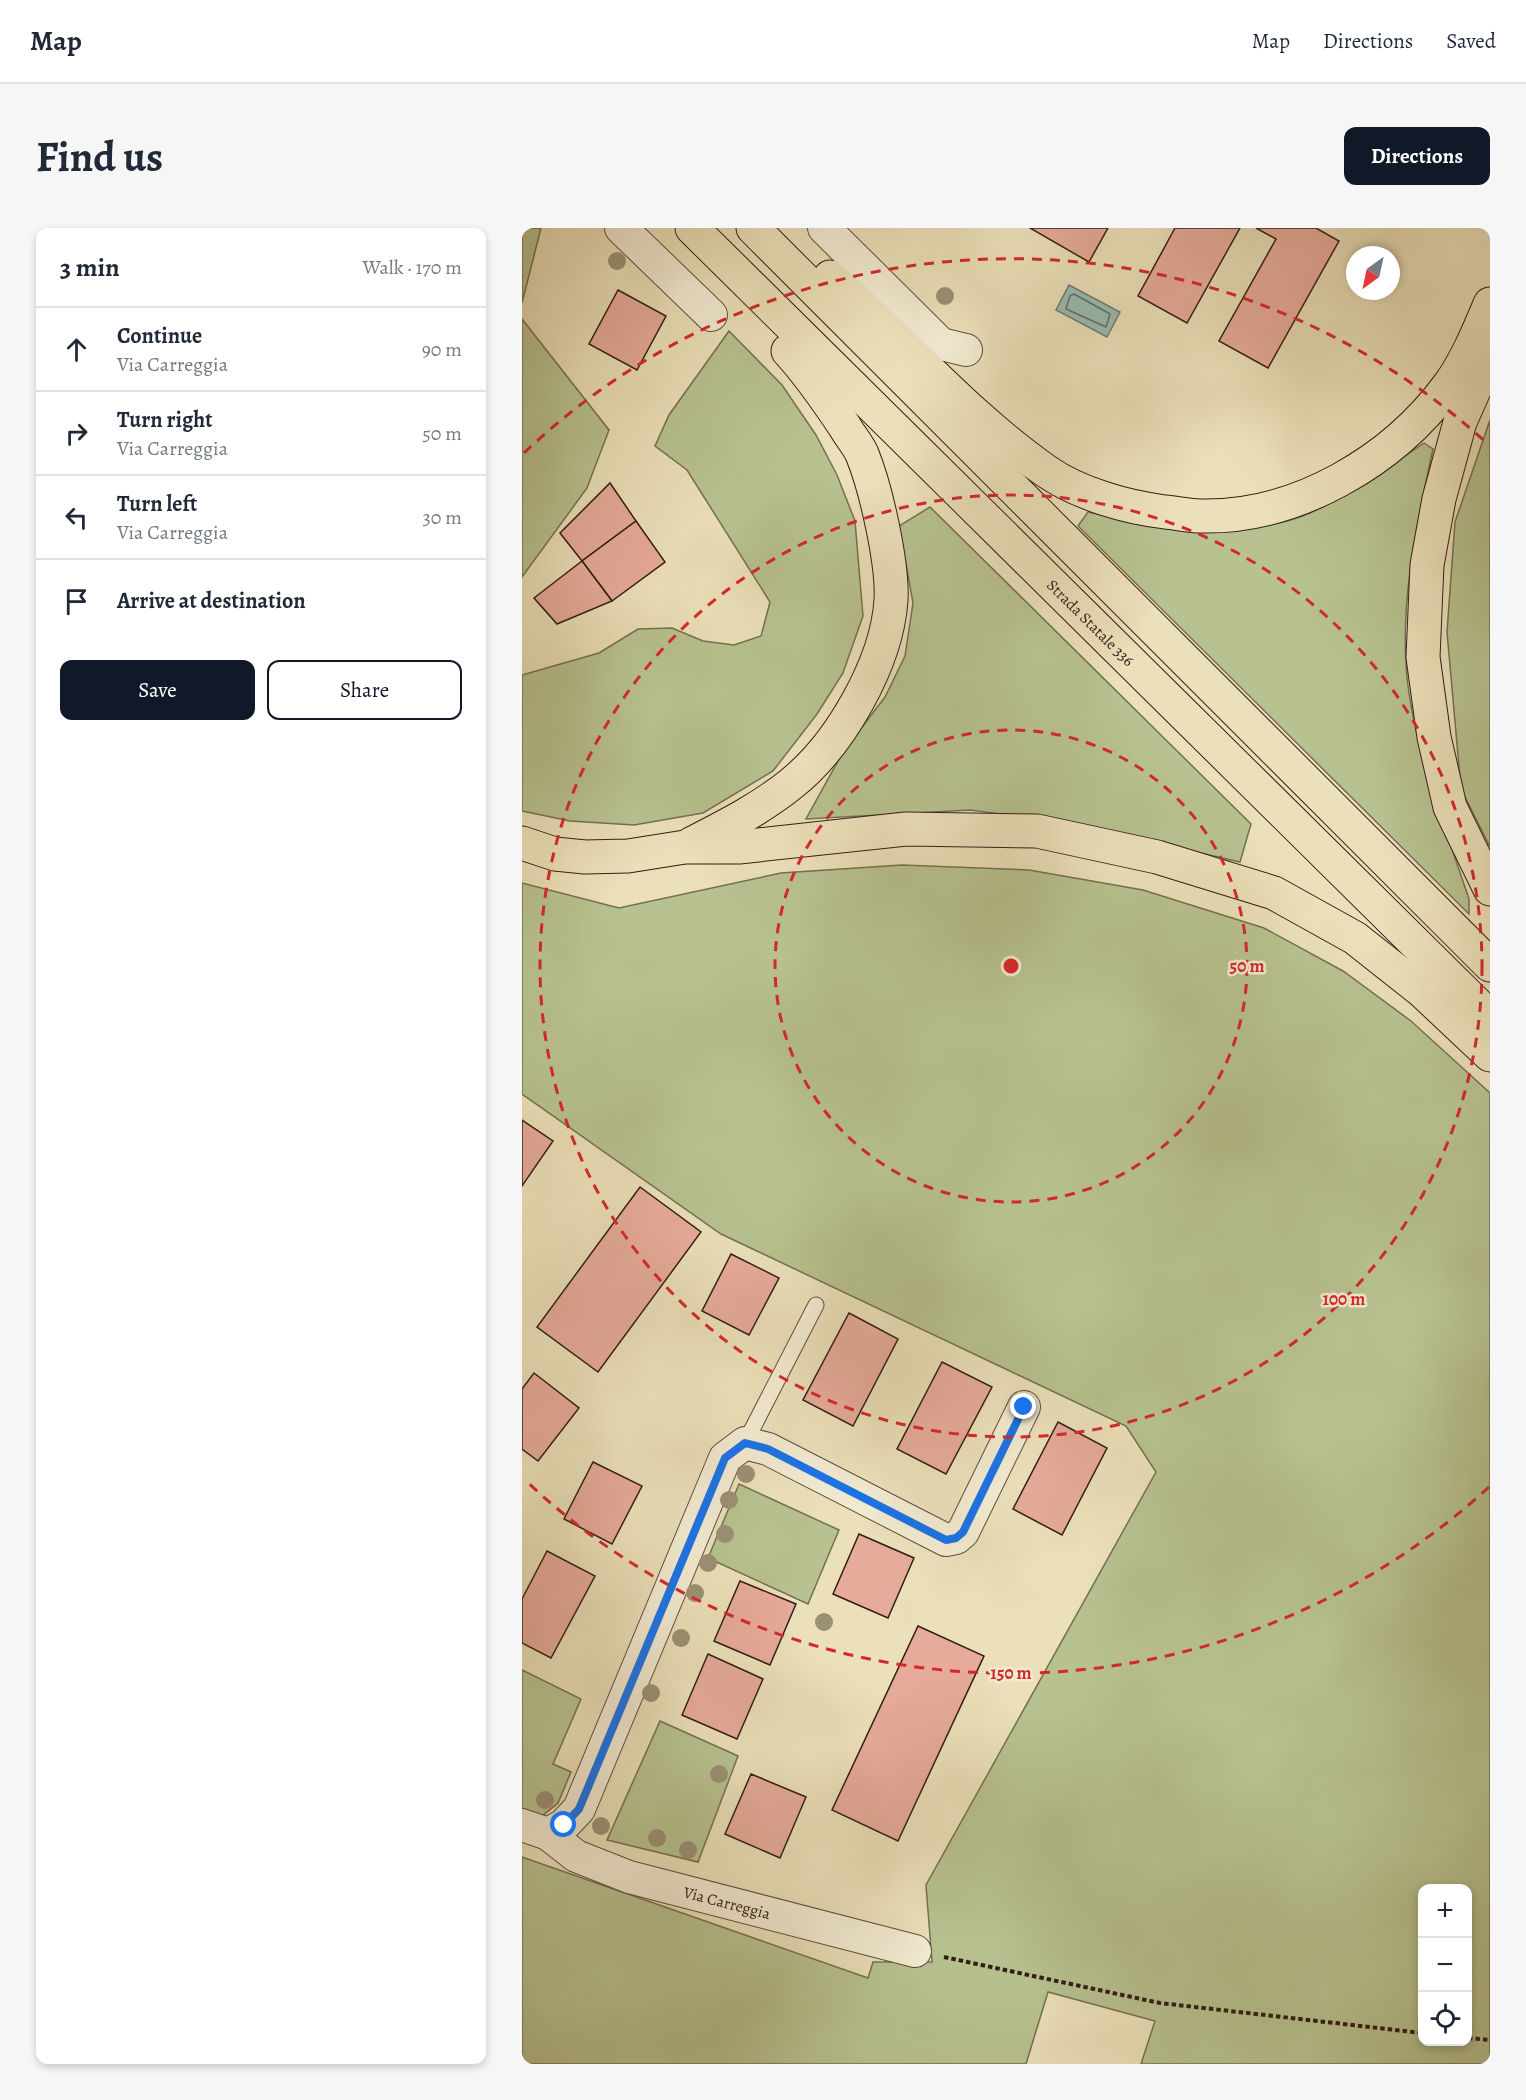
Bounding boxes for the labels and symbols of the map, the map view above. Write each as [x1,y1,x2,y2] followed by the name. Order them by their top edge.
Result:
[1346,246,1400,300] north arrow
[1041,575,1139,672] street label: Strada Statale 336
[1230,954,1264,978] text: 50 m
[1001,956,1021,976] centre of rings
[1323,1287,1365,1311] text: 100 m
[1010,1393,1036,1419] route end
[990,1661,1032,1685] text: 150 m
[550,1811,576,1837] route start
[680,1881,773,1925] street label: Via Carreggia

